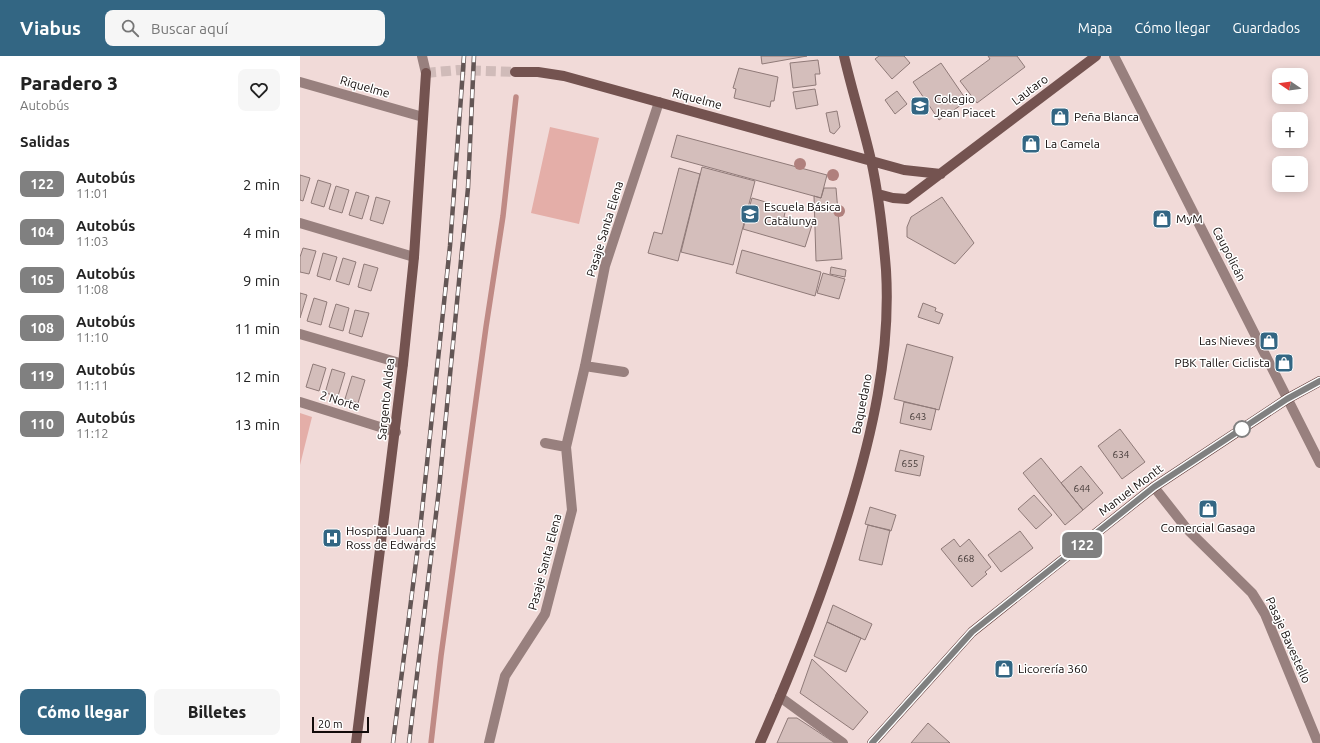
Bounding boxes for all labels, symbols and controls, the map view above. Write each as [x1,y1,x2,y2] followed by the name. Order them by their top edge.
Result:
[105,10,385,46] search box
[20,17,81,39] text: Viabus
[119,17,141,39] icon: search
[151,20,228,37] text: Buscar aquí
[1078,20,1113,36] text: Mapa
[1135,20,1210,36] text: Cómo llegar
[1232,20,1300,36] text: Guardados
[1272,68,1308,104] north arrow
[1272,68,1308,192] map controls
[238,69,280,111] button: heart
[20,72,118,94] text: Paradero 3
[1009,72,1050,107] street label: Lautaro
[339,73,391,100] street label: Riquelme
[671,86,723,111] street label: Riquelme
[934,92,996,119] place label: Colegio Jean Piacet
[909,95,931,117] school or university icon: Colegio Jean Piacet
[20,98,69,112] text: Autobús
[1049,106,1071,128] shop icon: Peña Blanca
[1074,110,1139,123] place label: Peña Blanca
[1272,112,1308,148] button: +
[20,133,70,150] text: Salidas
[1020,133,1042,155] shop icon: La Camela
[1045,137,1100,150] place label: La Camela
[1272,156,1308,192] button: −
[76,169,135,186] text: Autobús
[30,176,54,192] text: 122
[243,176,280,193] text: 2 min
[584,179,625,278] street label: Pasaje Santa Elena
[76,186,109,200] text: 11:01
[764,200,841,227] place label: Escuela Básica Catalunya
[739,203,761,225] school or university icon: Escuela Básica Catalunya
[1151,208,1173,230] shop icon: MyM
[1176,212,1203,225] place label: MyM
[76,217,135,234] text: Autobús
[30,224,54,240] text: 104
[243,224,280,241] text: 4 min
[1210,225,1249,283] street label: Caupolicán
[76,234,109,248] text: 11:03
[76,265,135,282] text: Autobús
[30,272,54,288] text: 105
[243,272,280,289] text: 9 min
[76,282,109,296] text: 11:08
[76,313,135,330] text: Autobús
[30,320,54,336] text: 108
[234,320,280,337] text: 11 min
[76,330,109,344] text: 11:10
[1258,330,1280,352] shop icon: Las Nieves
[1199,334,1255,347] place label: Las Nieves
[1273,352,1295,374] shop icon: PBK Taller Ciclista
[1175,356,1270,369] place label: PBK Taller Ciclista
[375,357,396,441] street label: Sargento Aldea
[76,361,135,378] text: Autobús
[30,368,54,384] text: 119
[234,368,280,385] text: 12 min
[849,373,874,435] street label: Baquedano
[76,378,109,392] text: 11:11
[319,388,362,413] street label: 2 Norte
[76,409,135,426] text: Autobús
[910,411,926,422] house number: 643
[30,416,54,432] text: 110
[234,416,280,433] text: 13 min
[1233,420,1251,438] unlabelled marker
[76,426,109,440] text: 11:12
[1113,449,1130,460] house number: 634
[902,458,918,469] house number: 655
[1096,461,1165,518] street label: Manuel Montt
[1074,483,1091,494] house number: 644
[1197,498,1219,520] shop icon: Comercial Gasaga
[525,512,564,612] street label: Pasaje Santa Elena
[1160,521,1256,534] place label: Comercial Gasaga
[346,524,436,551] place label: Hospital Juana Ross de Edwards
[321,527,343,549] hospital icon: Hospital Juana Ross de Edwards
[1059,532,1105,558] line badge: 122
[1070,537,1094,553] text: 122
[958,553,975,564] house number: 668
[1264,595,1313,685] street label: Pasaje Bavestello
[993,658,1015,680] shop icon: Licorería 360
[1018,662,1088,675] place label: Licorería 360
[20,689,146,735] button: Cómo llegar
[154,689,280,735] button: Billetes
[312,715,369,734] scale bar
[318,718,342,730] text: 20 m

